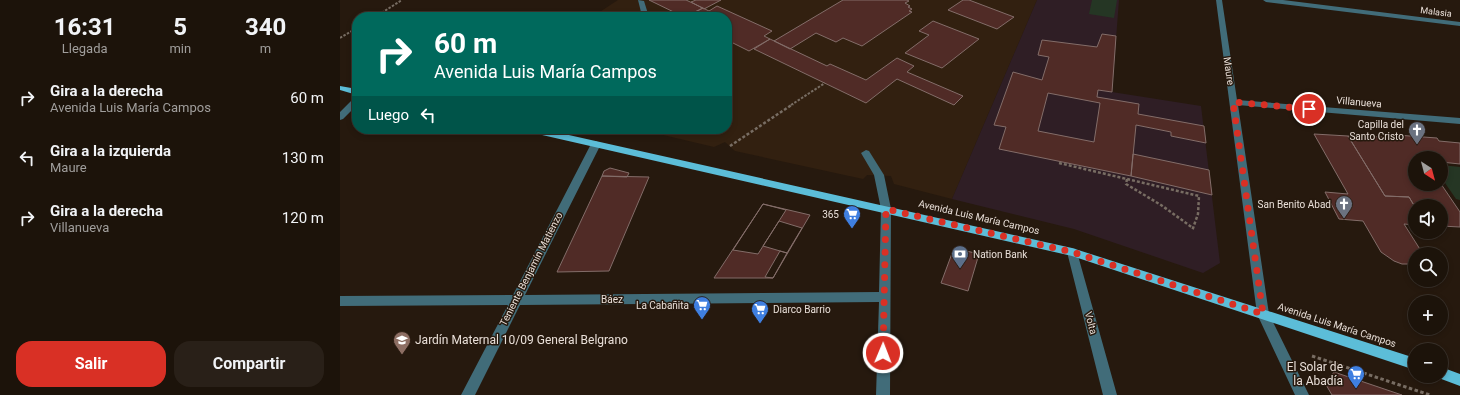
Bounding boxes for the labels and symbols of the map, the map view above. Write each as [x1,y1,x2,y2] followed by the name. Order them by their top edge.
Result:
[1420,5,1452,19] street label: Malasia
[1222,56,1236,86] street label: Maure
[1292,92,1326,126] pin
[1336,95,1382,109] street label: Villanueva
[1349,119,1404,142] place label: Capilla del Santo Cristo
[1407,120,1427,145] church icon: Capilla del Santo Cristo
[1408,151,1448,191] north arrow
[1334,194,1354,219] church icon: San Benito Abad
[917,198,1041,236] street label: Avenida Luis María Campos
[1258,199,1331,210] place label: San Benito Abad
[842,204,862,229] supermarket icon: 365
[822,209,839,220] place label: 365
[497,210,565,328] street label: Teniente Benjamín Matienzo
[950,244,970,269] bank icon: Nation Bank
[973,249,1028,260] place label: Nation Bank
[601,294,623,305] street label: Báez
[692,295,712,320] supermarket icon: La Cabañita
[750,299,770,324] supermarket icon: Diarco Barrio
[636,300,689,311] place label: La Cabañita
[1276,301,1398,349] street label: Avenida Luis María Campos
[773,304,831,315] place label: Diarco Barrio
[1083,310,1099,336] street label: Volta
[392,330,412,355] school or university icon: Jardín Maternal 10/09 General Belgrano
[862,332,904,374] position arrow
[415,333,628,347] place label: Jardín Maternal 10/09 General Belgrano
[1287,360,1343,388] place label: El Solar de la Abadía
[1346,364,1366,389] supermarket icon: El Solar de la Abadía

